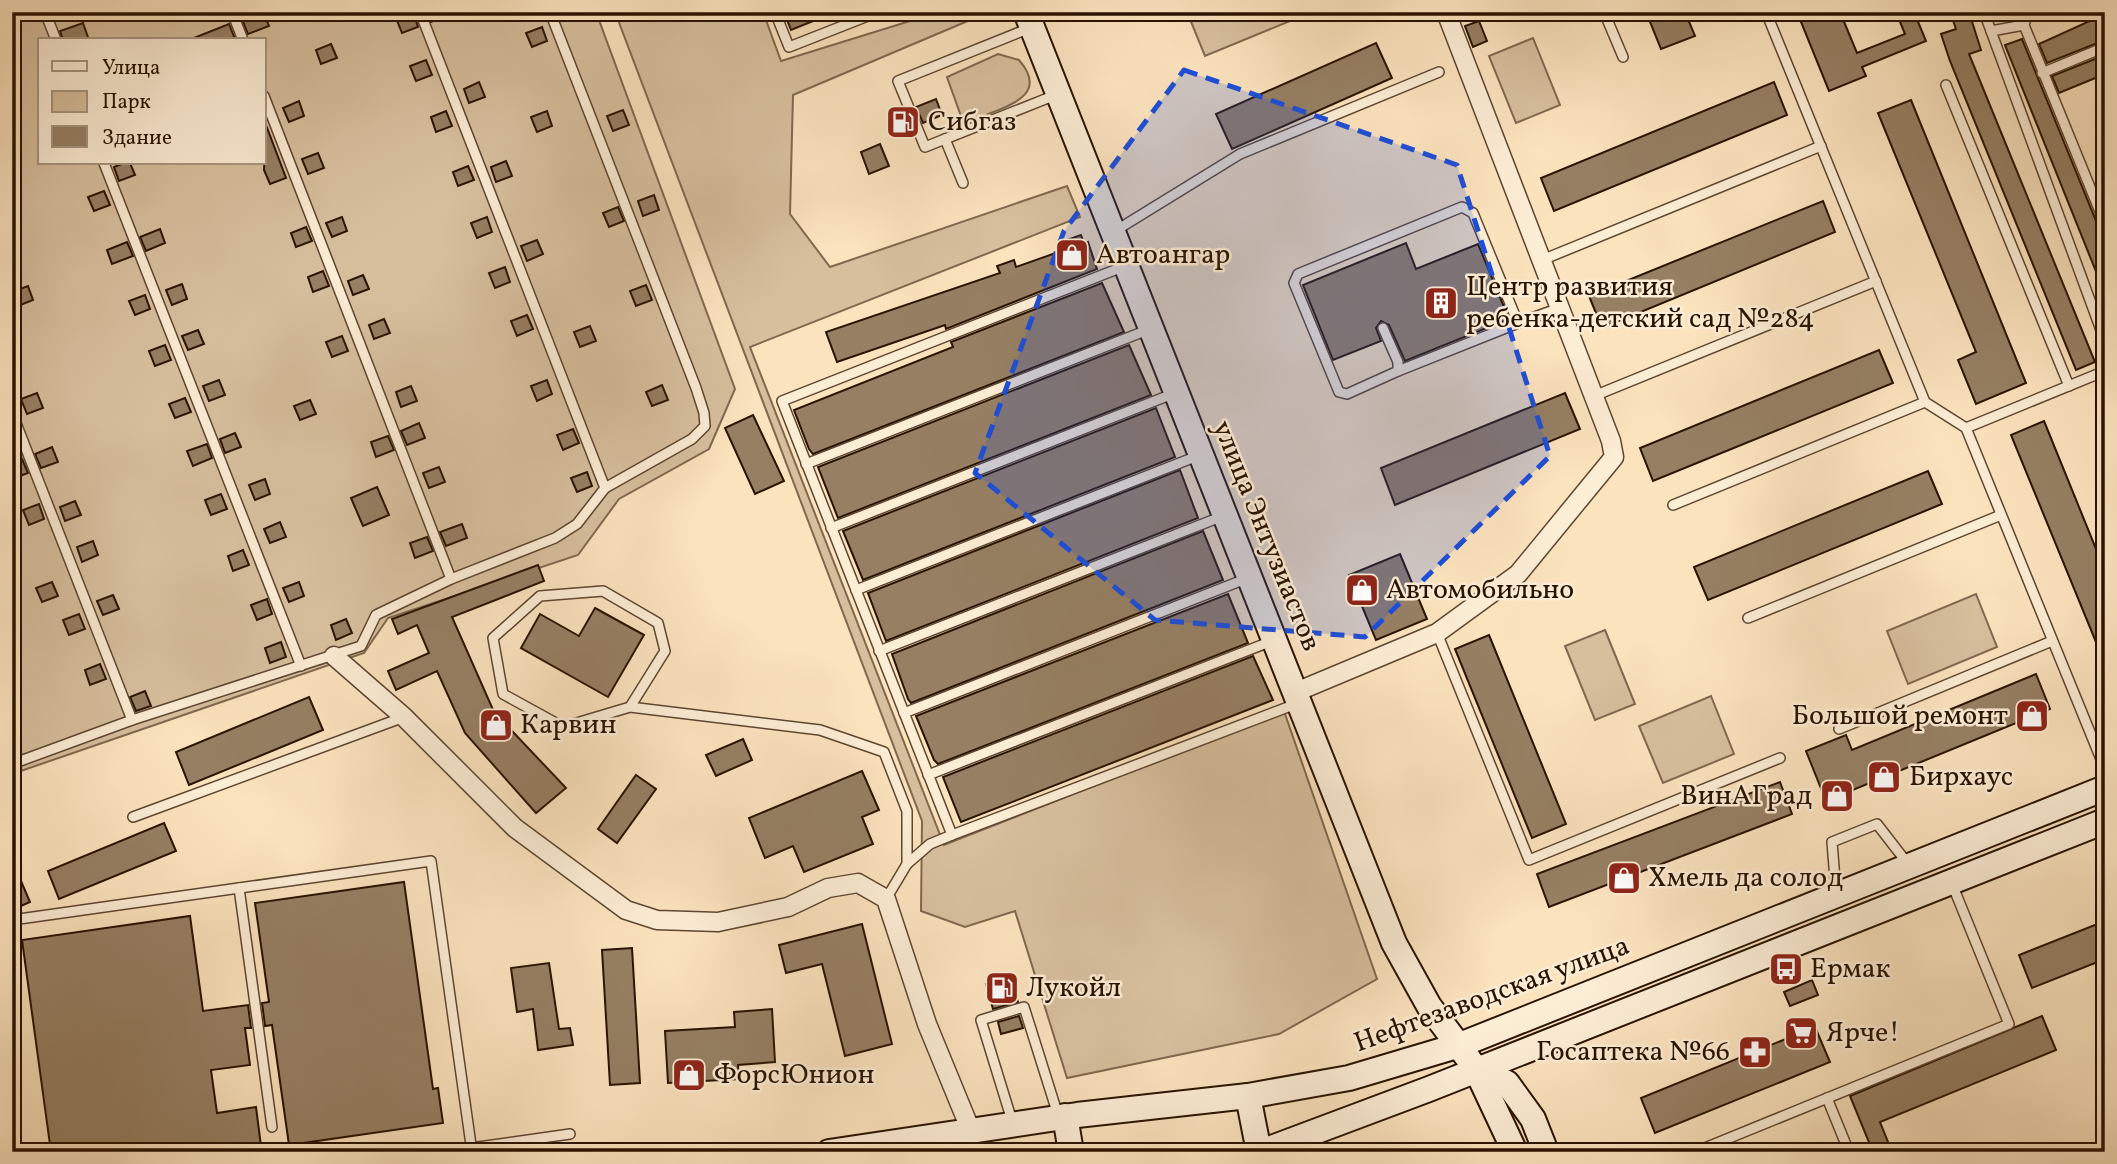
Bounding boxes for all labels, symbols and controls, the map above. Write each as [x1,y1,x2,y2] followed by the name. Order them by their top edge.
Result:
[38,38,266,164] legend
[102,54,160,83] text: Улица
[102,88,151,117] text: Парк
[884,103,922,141] fuel station icon: Сибгаз
[928,103,1016,142] place label: Сибгаз
[102,124,172,153] text: Здание
[1053,236,1091,274] shop icon: Автоангар
[1096,236,1230,275] place label: Автоангар
[1466,268,1815,339] place label: Центр развития ребенка-детский сад №284
[1422,284,1460,322] building icon: Центр развития ребенка-детский сад №284
[1202,415,1330,657] street label: улица Энтузиастов
[1343,571,1381,609] shop icon: Автомобильно
[1386,571,1574,610] place label: Автомобильно
[1792,697,2008,736] place label: Большой ремонт
[2013,697,2051,735] shop icon: Большой ремонт
[477,706,515,744] shop icon: Карвин
[520,706,616,745] place label: Карвин
[1865,758,1903,796] shop icon: Бирхаус
[1909,758,2013,797] place label: Бирхаус
[1680,777,1812,816] place label: ВинАГрад
[1818,777,1856,815] shop icon: ВинАГрад
[1605,859,1643,897] shop icon: Хмель да солод
[1648,859,1843,898] place label: Хмель да солод
[1349,927,1635,1063] street label: Нефтезаводская улица
[1767,950,1805,988] bus stop icon: Ермак
[1810,950,1891,989] place label: Ермак
[983,969,1021,1007] fuel station icon: Лукойл
[1026,969,1121,1008] place label: Лукойл
[1782,1014,1820,1052] supermarket icon: Ярче!
[1826,1014,1900,1053] place label: Ярче!
[1536,1033,1730,1072] place label: Госаптека №66
[1736,1033,1774,1071] pharmacy icon: Госаптека №66
[670,1056,708,1094] shop icon: ФорсЮнион
[714,1056,874,1095] place label: ФорсЮнион

